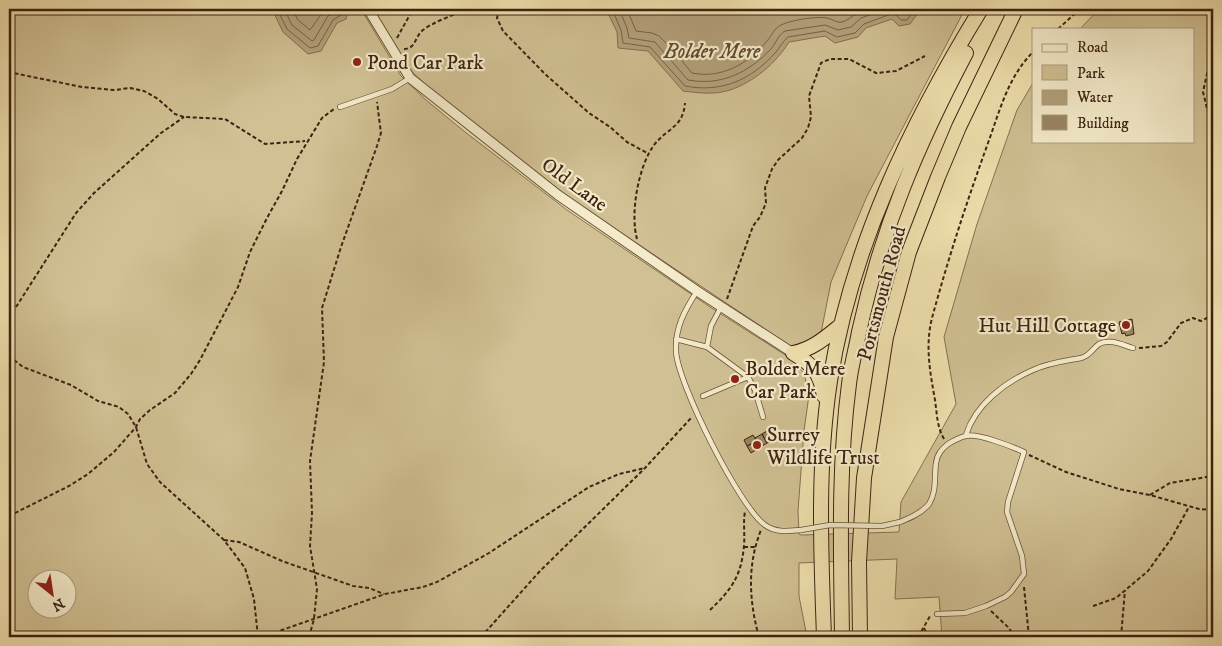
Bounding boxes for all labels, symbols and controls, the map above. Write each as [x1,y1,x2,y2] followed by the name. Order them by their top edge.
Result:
[1032,28,1194,142] legend
[1077,38,1109,57] text: Road
[663,39,761,65] water label: Bolder Mere
[367,51,484,76] place label: Pond Car Park
[351,56,363,68] marker: Pond Car Park
[1077,64,1106,83] text: Park
[1076,88,1113,107] text: Water
[1077,114,1129,133] text: Building
[536,153,612,218] street label: Old Lane
[852,223,912,363] street label: Portsmouth Road
[979,314,1116,339] place label: Hut Hill Cottage
[1120,319,1132,331] marker: Hut Hill Cottage
[745,357,845,405] place label: Bolder Mere Car Park
[729,373,741,385] marker: Bolder Mere Car Park
[766,423,880,471] place label: Surrey Wildlife Trust
[751,439,763,451] marker: Surrey Wildlife Trust
[28,568,78,618] north arrow
[48,594,67,615] text: N

